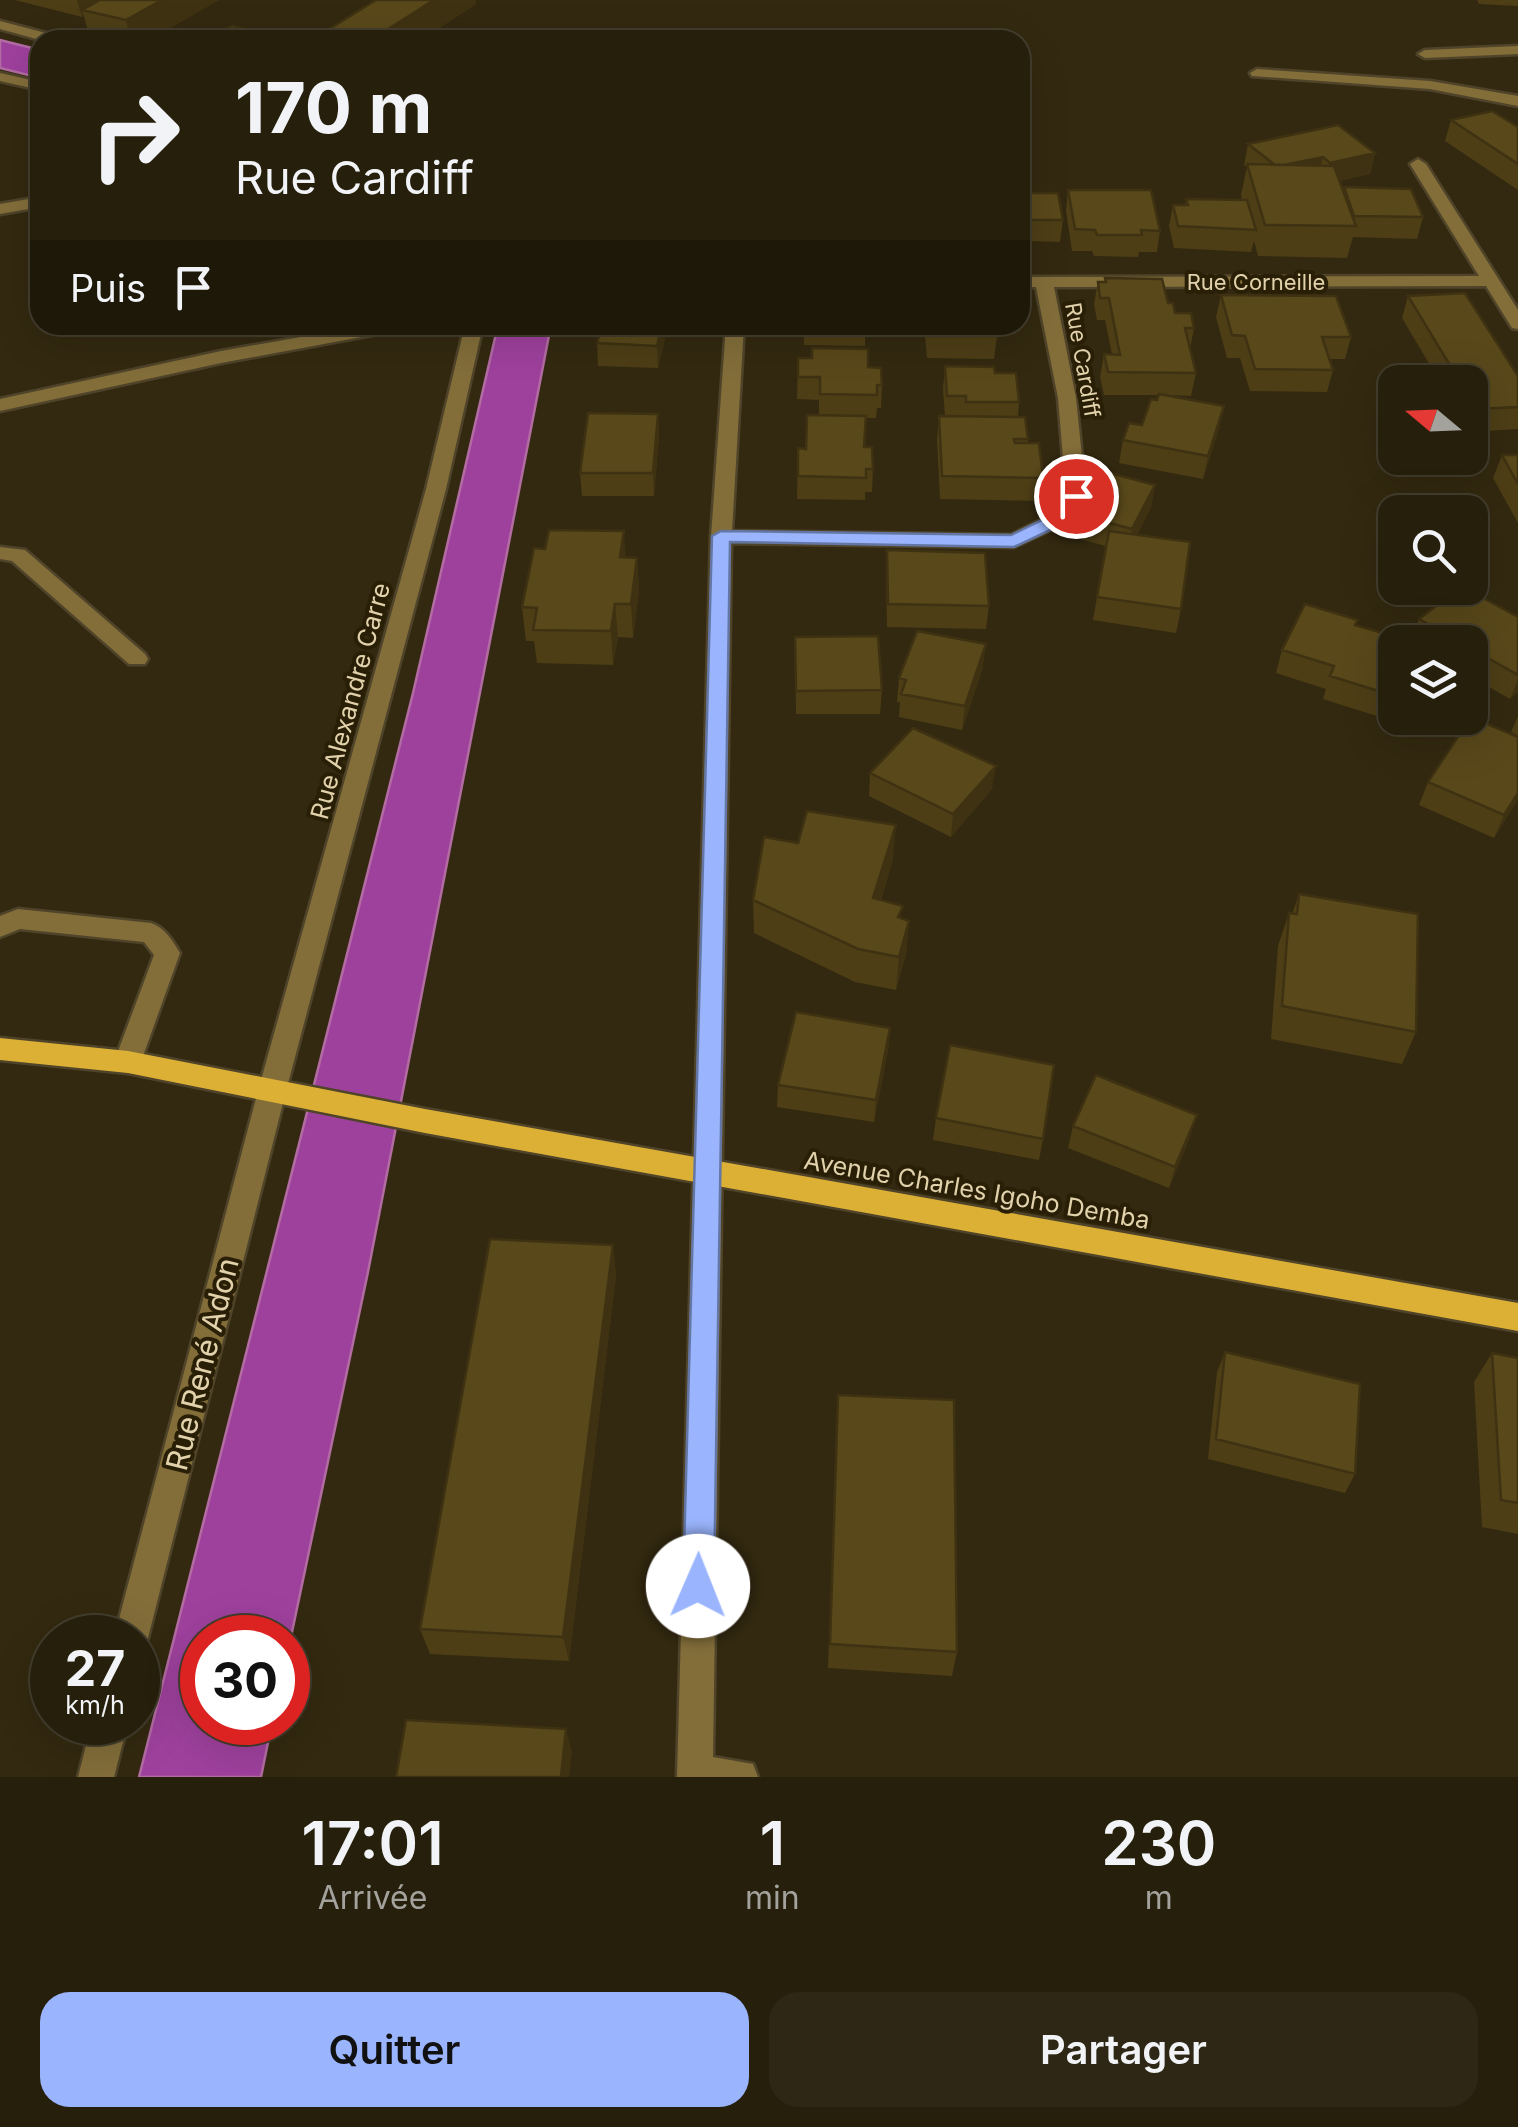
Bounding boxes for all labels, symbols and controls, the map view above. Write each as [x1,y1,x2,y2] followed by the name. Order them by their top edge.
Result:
[235,65,432,150] text: 170 m
[70,70,200,200] icon: right
[235,150,474,205] text: Rue Cardiff
[166,260,221,315] icon: arrive
[70,265,146,311] text: Puis
[1187,269,1325,295] street label: Rue Corneille
[1060,300,1106,420] street label: Rue Cardiff
[1378,365,1488,475] north arrow
[1378,365,1488,735] map controls
[1034,454,1119,539] pin
[1049,469,1104,524] icon: arrive
[1378,495,1488,605] button: search
[304,579,396,823] street label: Rue Alexandre Carre
[1378,625,1488,735] button: layers
[802,1145,1152,1235] street label: Avenue Charles Igoho Demba
[158,1254,246,1474] street label: Rue René Adon
[646,1534,750,1638] position arrow
[180,1615,310,1745] speed limit sign: 30
[65,1638,125,1698] text: 27
[65,1690,125,1720] text: km/h
[302,1807,444,1879] text: 17:01
[760,1807,785,1879] text: 1
[1101,1807,1216,1879] text: 230
[318,1878,427,1917] text: Arrivée
[745,1878,800,1917] text: min
[1145,1878,1173,1917] text: m
[40,1992,749,2107] button: Quitter
[769,1992,1478,2107] button: Partager

